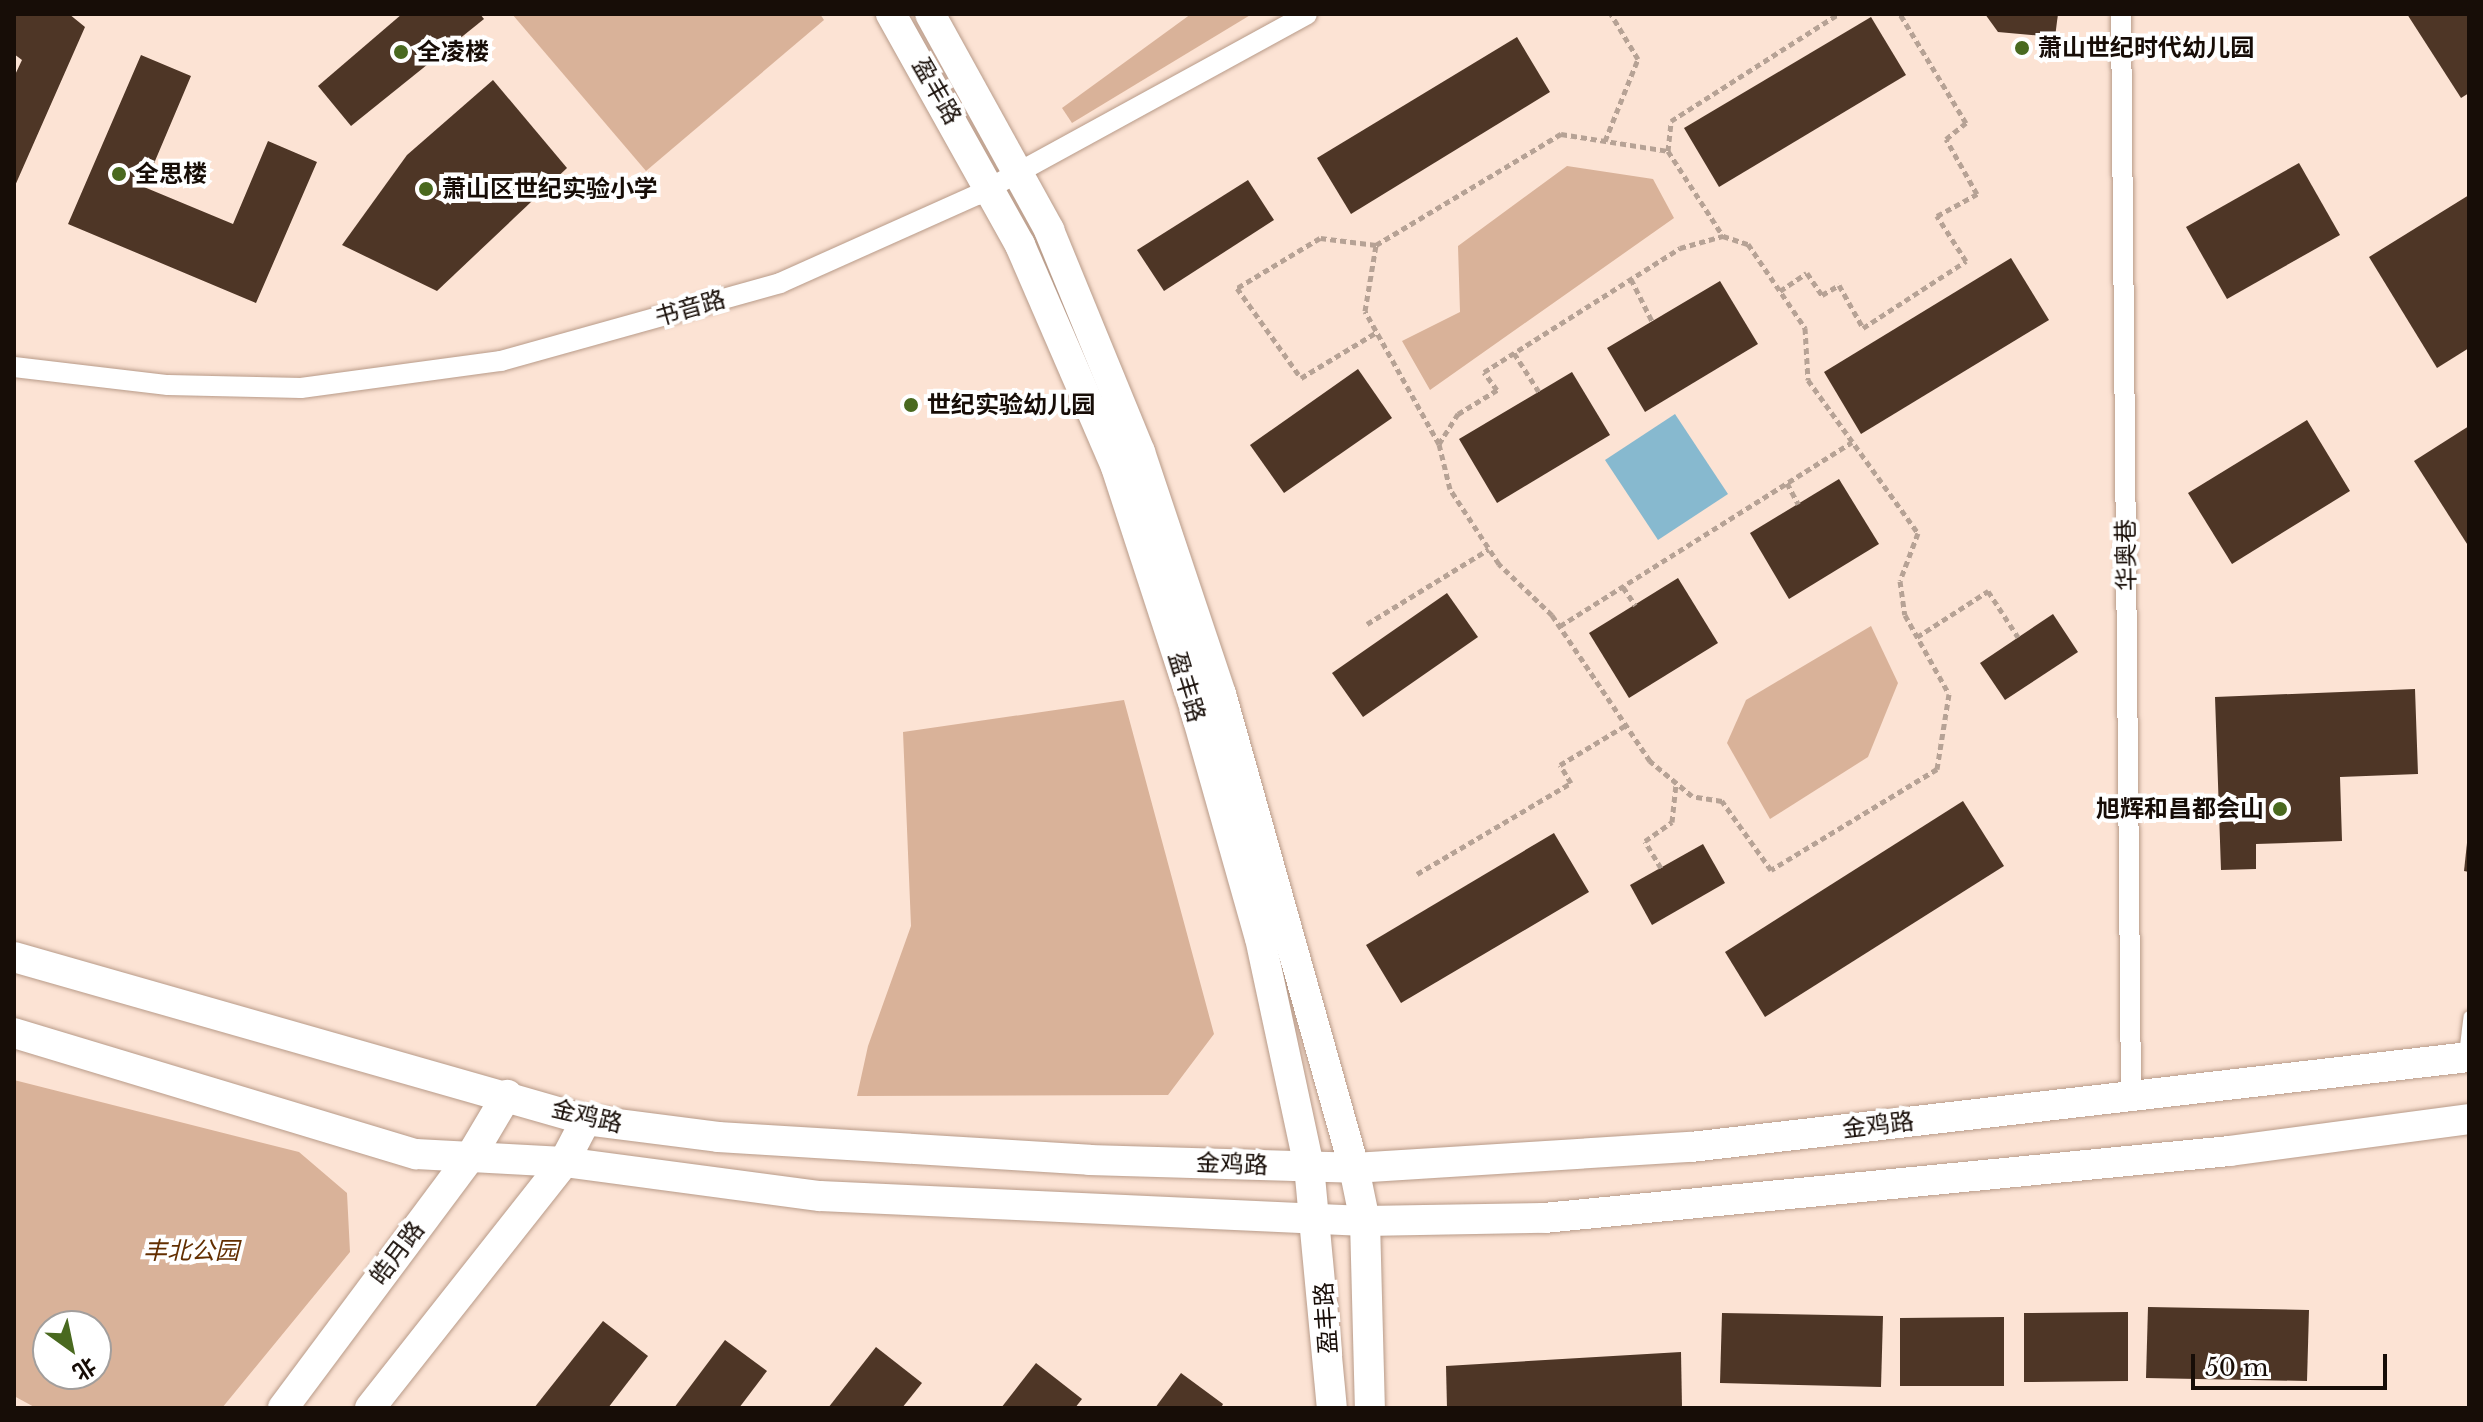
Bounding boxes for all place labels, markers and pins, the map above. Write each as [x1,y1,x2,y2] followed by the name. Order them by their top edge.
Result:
[2038,34,2254,62] place label: 萧山世纪时代幼儿园
[417,38,489,66] place label: 全凌楼
[2013,39,2031,57] marker: 萧山世纪时代幼儿园
[392,43,410,61] marker: 全凌楼
[135,160,207,188] place label: 全思楼
[110,165,128,183] marker: 全思楼
[442,175,658,203] place label: 萧山区世纪实验小学
[417,180,435,198] marker: 萧山区世纪实验小学
[927,391,1095,419] place label: 世纪实验幼儿园
[902,396,920,414] marker: 世纪实验幼儿园
[2096,795,2264,823] place label: 旭辉和昌都会山
[2271,800,2289,818] marker: 旭辉和昌都会山

